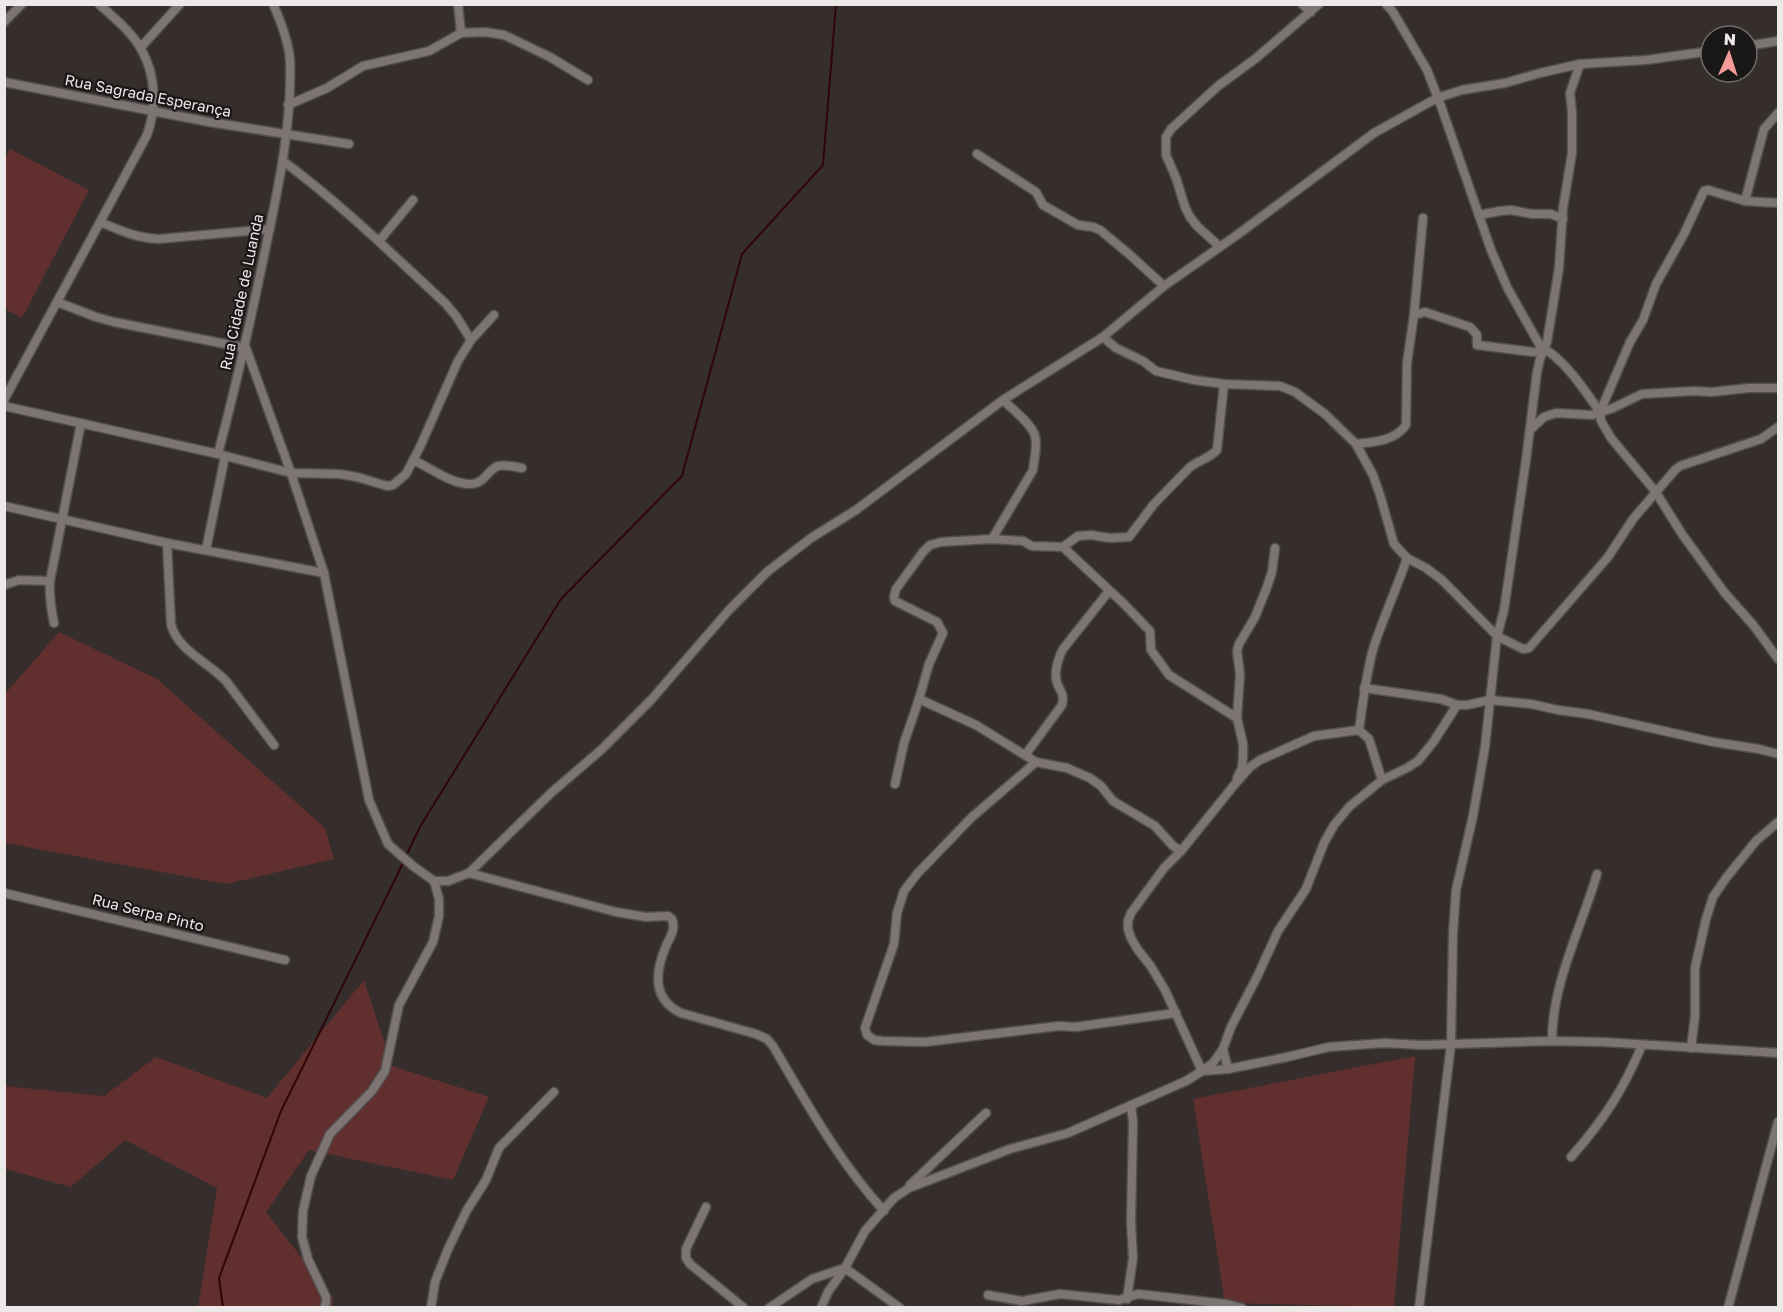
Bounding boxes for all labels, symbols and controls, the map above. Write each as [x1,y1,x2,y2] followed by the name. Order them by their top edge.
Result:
[1699,24,1759,84] north arrow
[1723,29,1736,49] text: N
[63,70,233,120] street label: Rua Sagrada Esperança
[216,212,266,372] street label: Rua Cidade de Luanda
[90,889,206,935] street label: Rua Serpa Pinto

